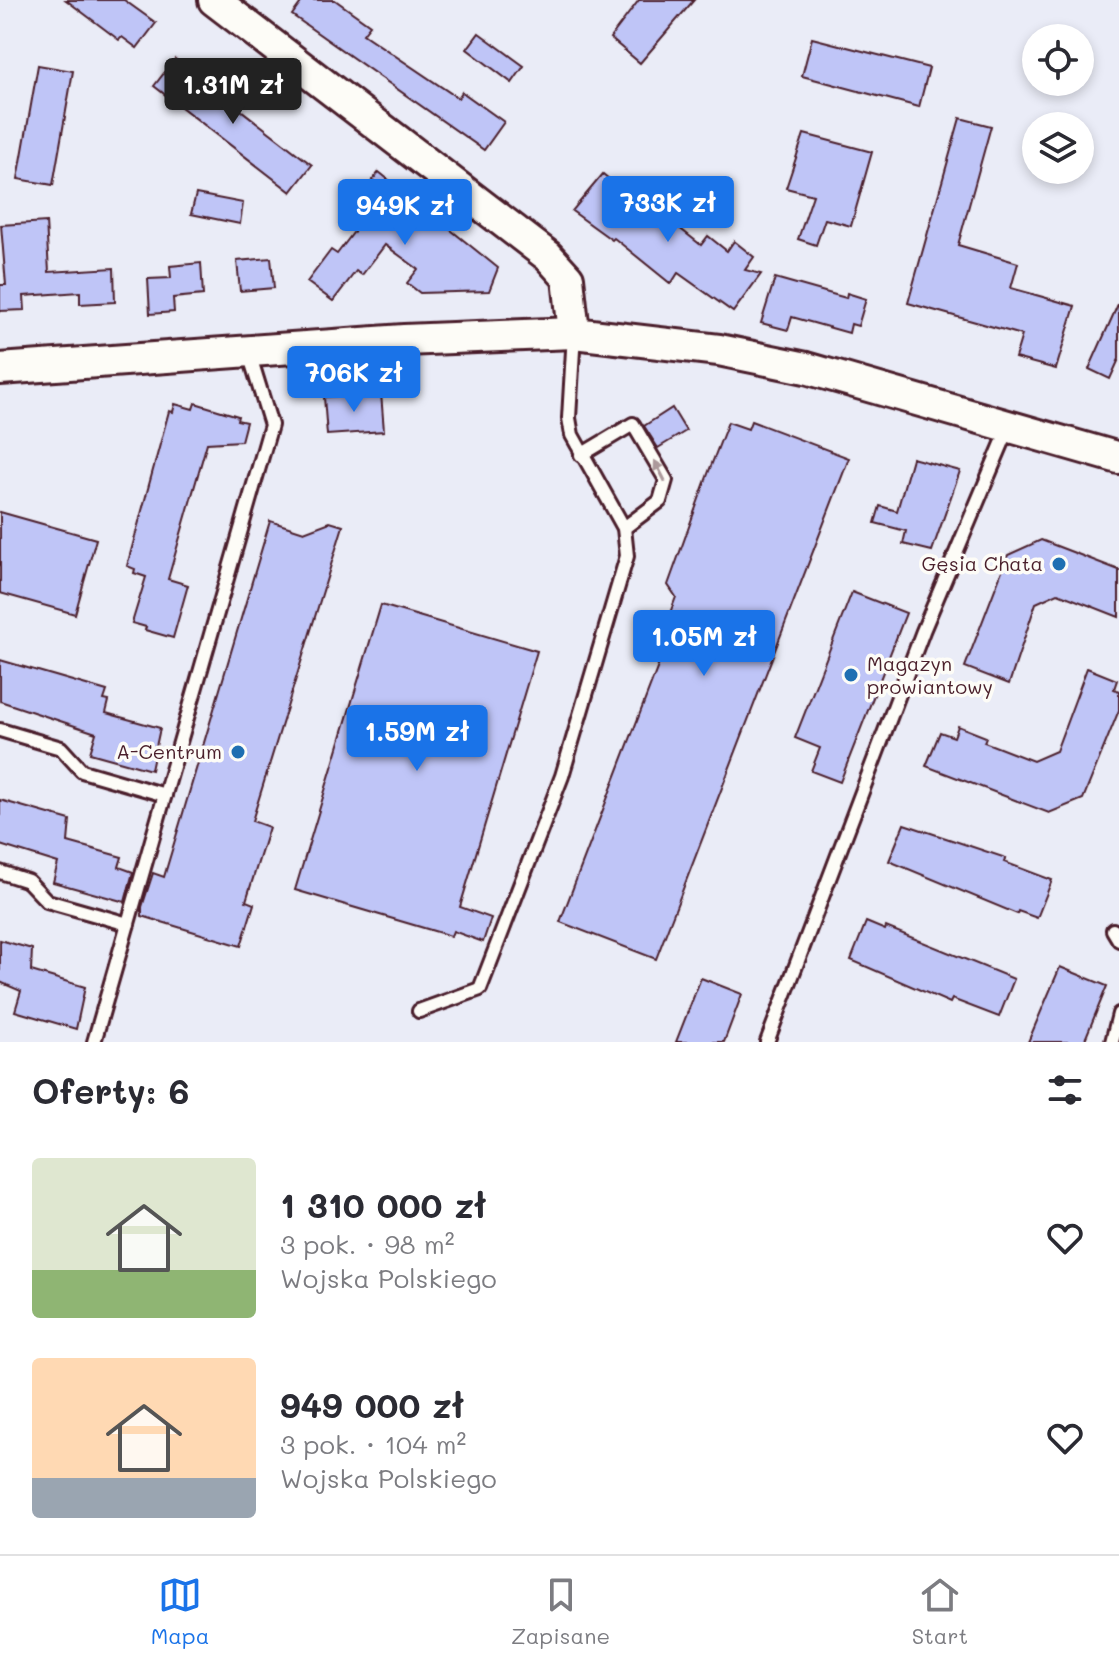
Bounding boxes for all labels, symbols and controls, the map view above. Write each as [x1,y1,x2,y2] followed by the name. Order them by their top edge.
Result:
[1022,24,1094,184] map controls
[1022,24,1094,96] button: locate
[150,58,316,126] pin: 1.31M zł
[182,67,284,101] text: 1.31M zł
[1022,112,1094,184] button: layers
[594,176,742,244] pin: 733K zł
[331,179,479,247] pin: 949K zł
[620,185,716,219] text: 733K zł
[356,188,454,222] text: 949K zł
[280,346,428,414] pin: 706K zł
[305,355,403,389] text: 706K zł
[653,459,667,482] one-way arrow
[921,550,1043,576] place label: Gęsia Chata
[1050,555,1068,573] marker: Gęsia Chata
[621,610,787,678] pin: 1.05M zł
[651,619,757,653] text: 1.05M zł
[867,650,993,699] place label: Magazyn prowiantowy
[842,666,860,684] marker: Magazyn prowiantowy
[334,705,500,773] pin: 1.59M zł
[365,714,469,748] text: 1.59M zł
[116,738,222,764] place label: A-Centrum
[229,743,247,761] marker: A-Centrum
[32,1068,189,1113] text: Oferty: 6
[1043,1068,1087,1112] icon: filters
[280,1182,486,1227] text: 1 310 000 zł
[96,1190,192,1286] icon: home
[1043,1216,1087,1260] icon: heart
[280,1227,454,1261] text: 3 pok. · 98 m²
[280,1261,497,1295] text: Wojska Polskiego
[280,1382,464,1427] text: 949 000 zł
[96,1390,192,1486] icon: home
[1043,1416,1087,1460] icon: heart
[280,1427,466,1461] text: 3 pok. · 104 m²
[280,1461,497,1495] text: Wojska Polskiego
[151,1573,209,1650] tab: Mapa
[511,1573,610,1650] tab: Zapisane
[912,1573,968,1650] tab: Start

